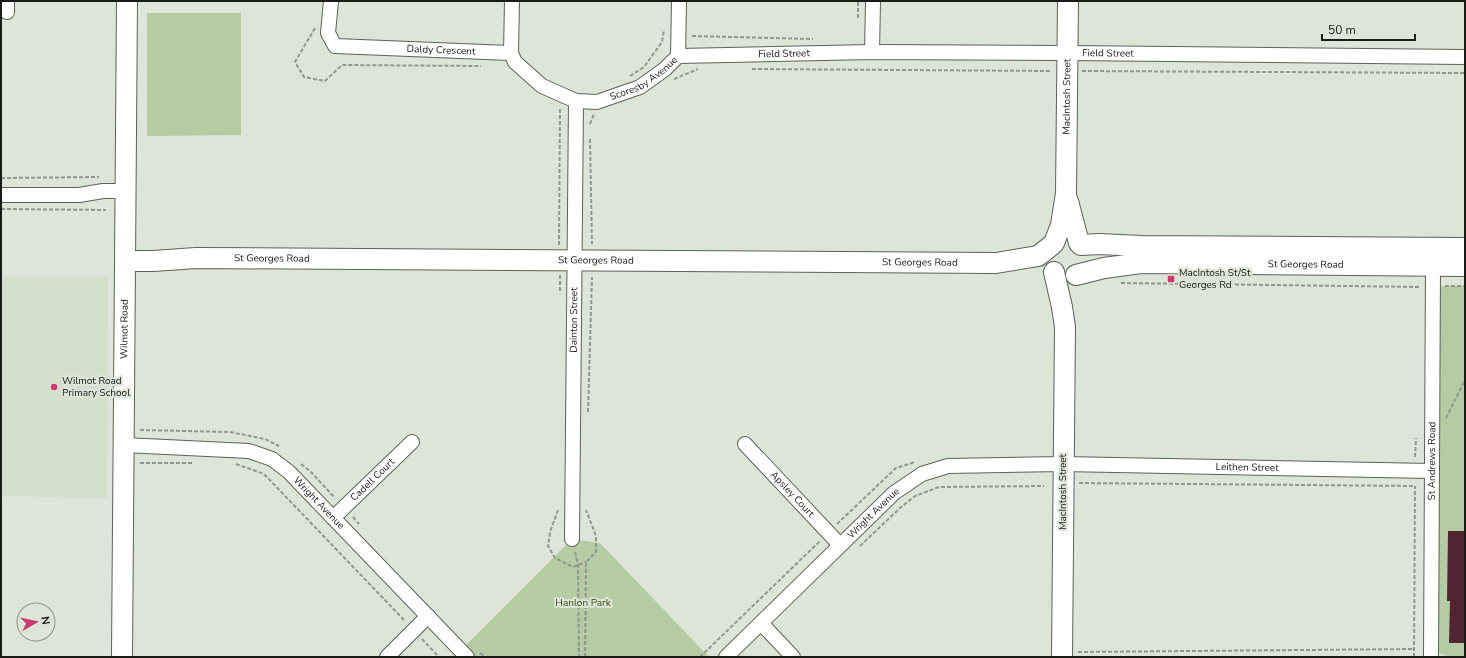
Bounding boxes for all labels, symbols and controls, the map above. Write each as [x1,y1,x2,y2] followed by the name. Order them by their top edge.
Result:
[1322,16,1415,42] scale bar
[1328,22,1356,38] text: 50 m
[406,42,476,59] street label: Daldy Crescent
[758,46,811,61] street label: Field Street
[1082,46,1134,61] street label: Field Street
[608,53,681,104] street label: Scoresby Avenue
[1060,58,1074,135] street label: MacIntosh Street
[234,251,310,266] street label: St Georges Road
[558,253,634,268] street label: St Georges Road
[882,255,958,270] street label: St Georges Road
[1268,257,1344,272] street label: St Georges Road
[1179,266,1251,292] place label: MacIntosh St/St Georges Rd
[1166,274,1176,284] marker: MacIntosh St/St Georges Rd
[567,287,581,353] street label: Dainton Street
[117,299,132,359] street label: Wilmot Road
[62,374,130,400] place label: Wilmot Road Primary School
[49,382,59,392] marker: Wilmot Road Primary School
[1425,421,1439,500] street label: St Andrews Road
[1056,453,1070,530] street label: MacIntosh Street
[347,455,398,505] street label: Cadell Court
[1215,460,1279,475] street label: Leithen Street
[767,468,818,521] street label: Apsley Court
[290,474,348,532] street label: Wright Avenue
[844,484,902,542] street label: Wright Avenue
[555,596,612,610] park label: Hanlon Park
[16,602,56,642] north arrow
[37,615,53,626] text: N

